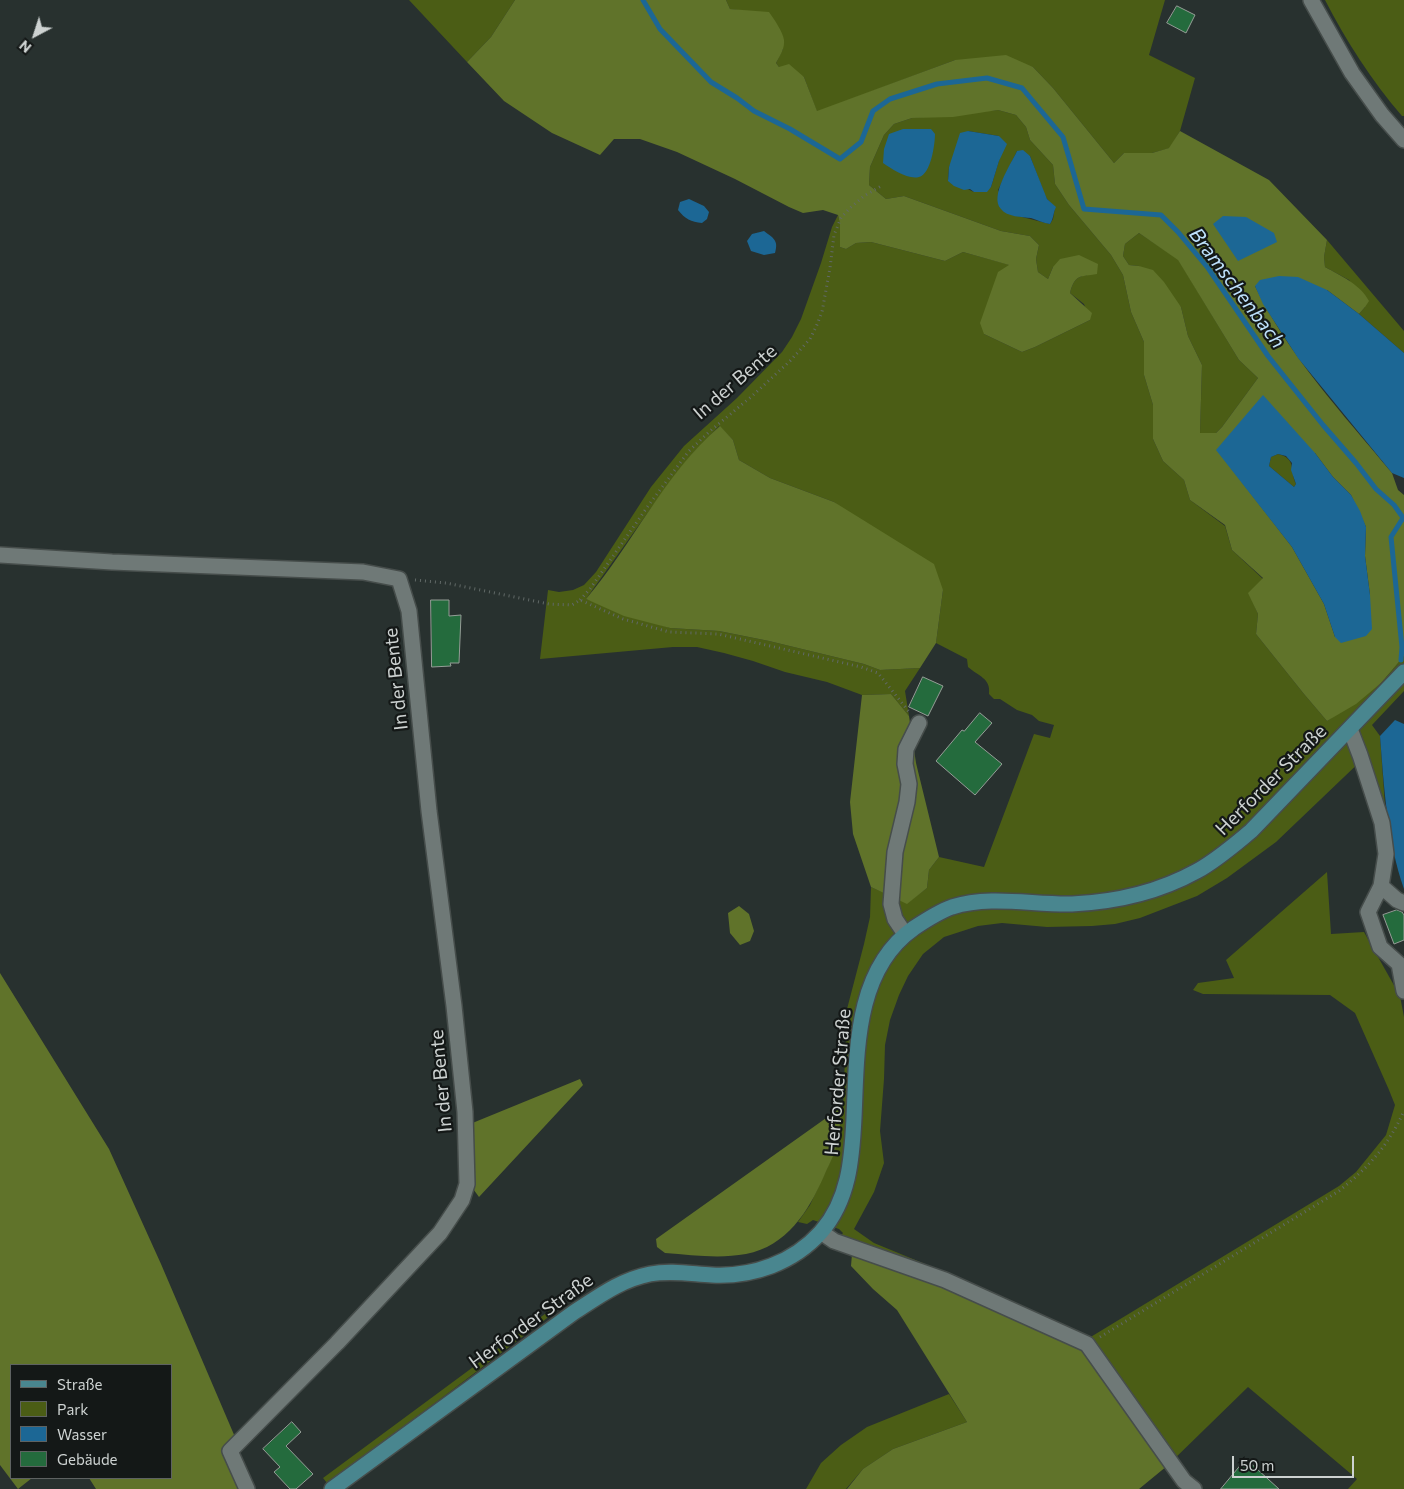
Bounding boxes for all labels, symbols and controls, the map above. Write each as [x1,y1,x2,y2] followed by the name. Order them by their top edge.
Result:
[10,10,60,60] north arrow
[16,37,35,57] text: N
[1184,223,1290,353] water label: Bramschenbach
[689,340,781,424] street label: In der Bente
[379,627,413,731] street label: In der Bente
[1211,720,1331,840] street label: Herforder Straße
[820,1008,856,1156] street label: Herforder Straße
[425,1029,457,1133] street label: In der Bente
[465,1268,597,1374] street label: Herforder Straße
[10,1364,172,1479] legend
[57,1375,103,1393] text: Straße
[57,1400,88,1418] text: Park
[57,1425,107,1443] text: Wasser
[1234,1446,1356,1478] scale bar
[57,1450,118,1468] text: Gebäude
[1240,1456,1274,1474] text: 50 m

